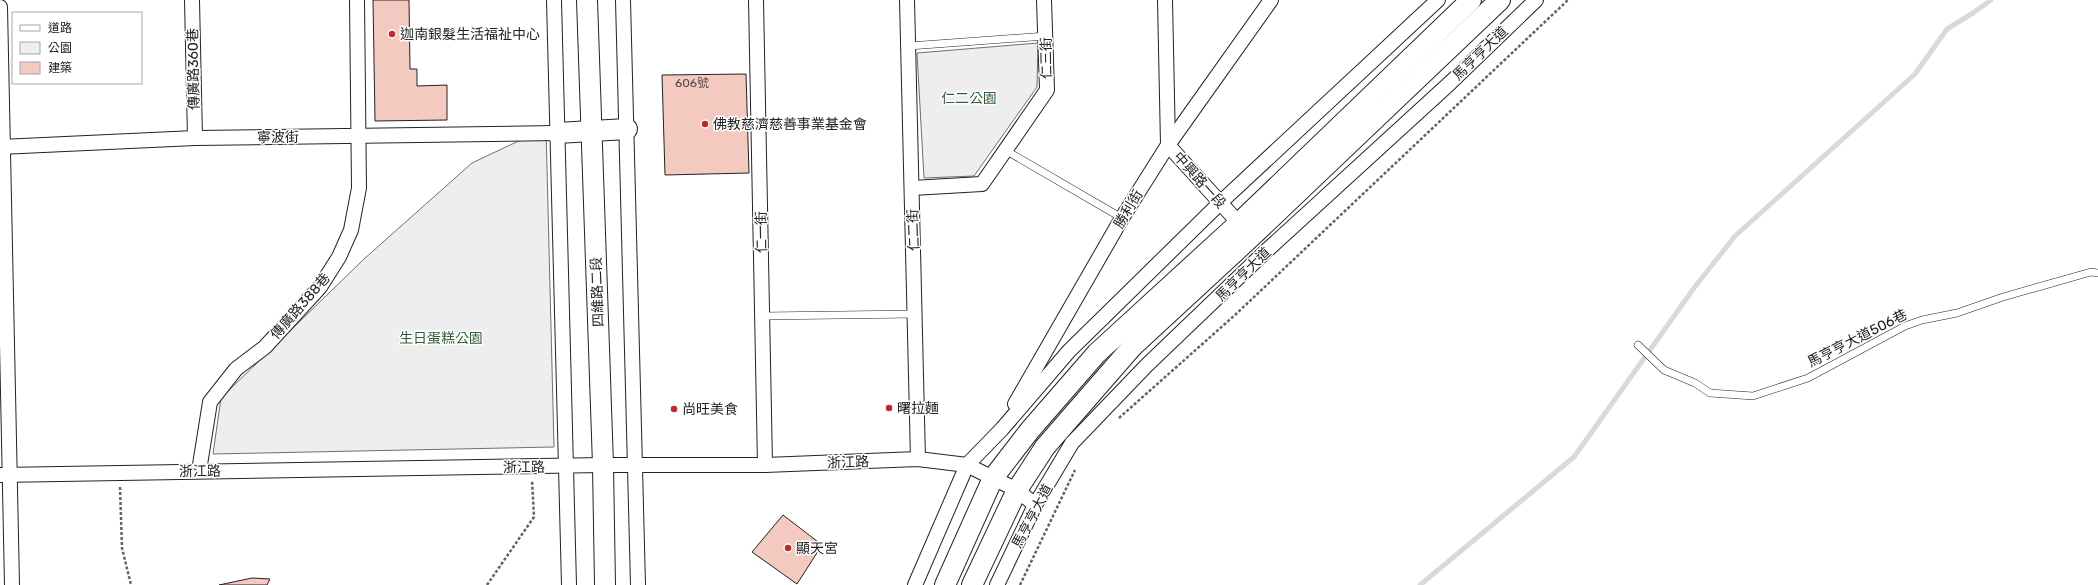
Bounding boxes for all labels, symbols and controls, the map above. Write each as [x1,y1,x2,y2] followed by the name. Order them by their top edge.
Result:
[12,12,142,84] legend
[48,21,72,35] text: 道路
[1449,23,1511,84] street label: 馬亨亨大道
[400,26,540,43] place label: 迦南銀髮生活福祉中心
[184,28,203,110] street label: 傳廣路360巷
[387,29,397,39] marker: 迦南銀髮生活福祉中心
[1038,37,1055,79] street label: 仁三街
[48,41,72,55] text: 公園
[48,61,72,75] text: 建築
[675,76,709,90] house number: 606號
[941,90,997,107] park label: 仁二公園
[713,116,867,133] place label: 佛教慈濟慈善事業基金會
[700,119,710,129] marker: 佛教慈濟慈善事業基金會
[257,129,299,146] street label: 寧波街
[1170,149,1229,212] street label: 中興路一段
[1110,187,1147,232] street label: 勝利街
[904,209,923,251] street label: 仁二街
[753,211,770,253] street label: 仁一街
[1212,244,1274,305] street label: 馬亨亨大道
[588,257,607,327] street label: 四維路二段
[267,270,334,343] street label: 傳廣路388巷
[1805,306,1910,371] street label: 馬亨亨大道506巷
[399,330,483,347] park label: 生日蛋糕公園
[897,400,939,417] place label: 曙拉麵
[682,401,738,418] place label: 尚旺美食
[884,403,894,413] marker: 曙拉麵
[669,404,679,414] marker: 尚旺美食
[827,453,869,472] street label: 浙江路
[503,459,545,476] street label: 浙江路
[179,463,221,480] street label: 浙江路
[1009,481,1056,551] street label: 馬亨亨大道
[796,540,838,557] place label: 顯天宮
[783,543,793,553] marker: 顯天宮

